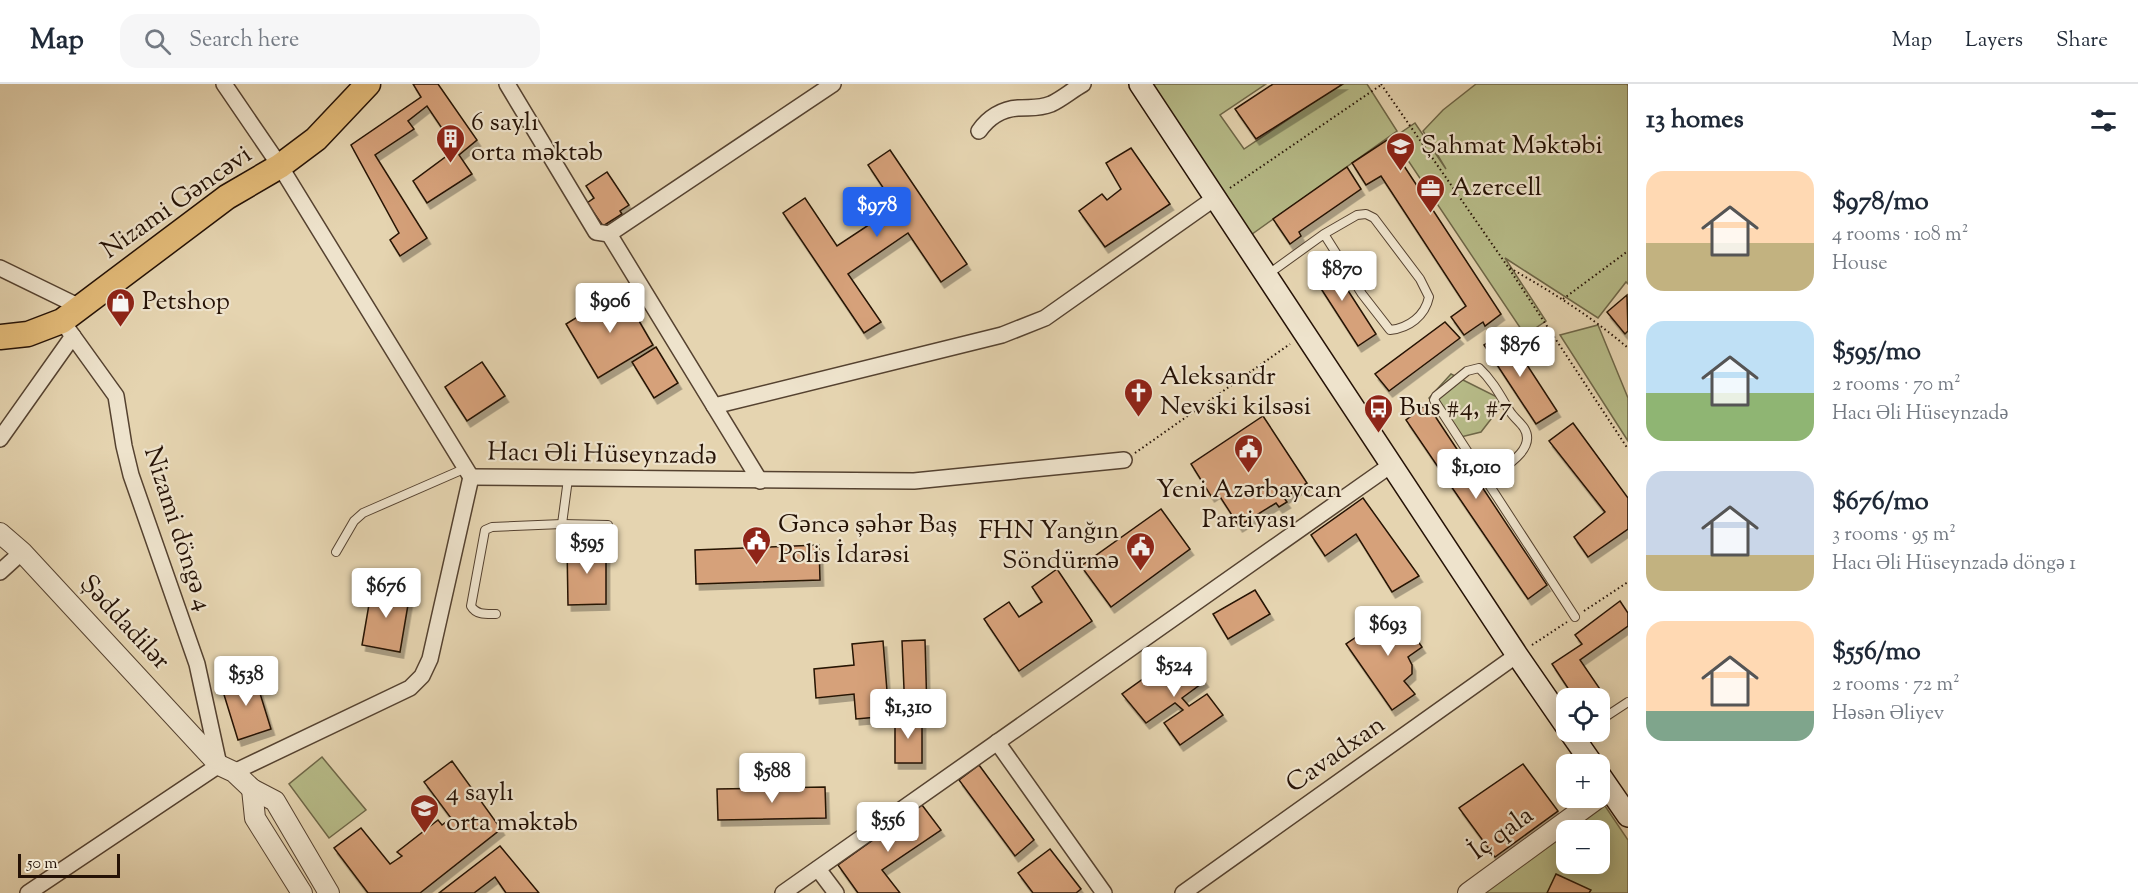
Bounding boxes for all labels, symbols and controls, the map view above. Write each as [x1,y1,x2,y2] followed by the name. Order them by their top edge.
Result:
[120,14,540,68] search box
[30,21,84,61] text: Map
[141,25,174,58] icon: search
[189,25,299,57] text: Search here
[1892,26,1932,56] text: Map
[1965,26,2023,56] text: Layers
[2056,26,2108,56] text: Share
[1646,102,1744,139] text: 13 homes
[2087,104,2120,137] icon: filters
[471,105,603,172] place label: 6 saylı orta məktəb
[434,122,466,164] building icon: 6 saylı orta məktəb
[1421,128,1603,165] place label: Şahmat Məktəbi
[1384,130,1416,172] school or university icon: Şahmat Məktəbi
[94,137,260,269] street label: Nizami Gəncəvi
[1451,170,1542,207] place label: Azercell
[1414,172,1446,214] office icon: Azercell
[1832,184,1929,221] text: $978/mo
[841,187,913,238] pin: $978
[857,192,897,221] text: $978
[1694,195,1766,267] icon: home
[1832,221,1968,250] text: 4 rooms · 108 m²
[1832,250,1887,279] text: House
[1306,251,1378,302] pin: $870
[1322,256,1362,285] text: $870
[574,283,646,334] pin: $906
[142,284,230,321] place label: Petshop
[105,286,137,328] shop icon: Petshop
[590,288,630,317] text: $906
[1484,327,1556,378] pin: $876
[1500,332,1540,361] text: $876
[1832,334,1921,371] text: $595/mo
[1694,345,1766,417] icon: home
[1160,359,1311,426] place label: Aleksandr Nevski kilsəsi
[1832,371,1961,400] text: 2 rooms · 70 m²
[1123,376,1155,418] church icon: Aleksandr Nevski kilsəsi
[1399,390,1512,427] place label: Bus #4, #7
[1362,392,1394,434] bus stop icon: Bus #4, #7
[1832,400,2008,429] text: Hacı Əli Hüseynzadə
[1233,432,1265,474] public building icon: Yeni Azərbaycan Partiyası
[487,435,717,475] street label: Hacı Əli Hüseynzadə
[133,442,221,616] street label: Nizami döngə 4
[1427,449,1525,500] pin: $1,010
[1451,454,1501,483] text: $1,010
[1156,472,1342,539] place label: Yeni Azərbaycan Partiyası
[1832,484,1929,521] text: $676/mo
[1694,495,1766,567] icon: home
[778,507,957,574] place label: Gəncə şəhər Baş Polis İdarəsi
[978,513,1119,580] place label: FHN Yanğın Söndürmə
[1832,521,1956,550] text: 3 rooms · 95 m²
[551,524,623,575] pin: $595
[741,524,773,566] public building icon: Gəncə şəhər Baş Polis İdarəsi
[570,529,604,558] text: $595
[1124,530,1156,572] public building icon: FHN Yanğın Söndürmə
[1832,550,2076,579] text: Hacı Əli Hüseynzadə döngə 1
[70,567,178,679] street label: Şəddadilər
[350,568,422,619] pin: $676
[366,573,406,602] text: $676
[1352,606,1424,657] pin: $693
[1369,611,1407,640] text: $693
[1832,634,1921,671] text: $556/mo
[1694,645,1766,717] icon: home
[1138,647,1210,698] pin: $524
[1156,652,1192,681] text: $524
[210,656,282,707] pin: $538
[228,661,264,690] text: $538
[1832,671,1960,700] text: 2 rooms · 72 m²
[1556,688,1610,874] map controls
[1556,688,1610,742] button: locate
[859,689,957,740] pin: $1,310
[884,694,932,723] text: $1,310
[1832,700,1944,729] text: Həsən Əliyev
[1279,707,1393,803] street label: Cavadxan
[736,753,808,804] pin: $588
[1556,754,1610,808] button: +
[753,758,791,787] text: $588
[446,775,578,842] place label: 4 saylı orta məktəb
[409,792,441,834] school or university icon: 4 saylı orta məktəb
[1462,798,1542,870] street label: İç qala
[852,802,924,853] pin: $556
[871,807,905,836] text: $556
[1556,820,1610,874] button: −
[18,851,120,878] scale bar
[27,853,58,876] text: 50 m

